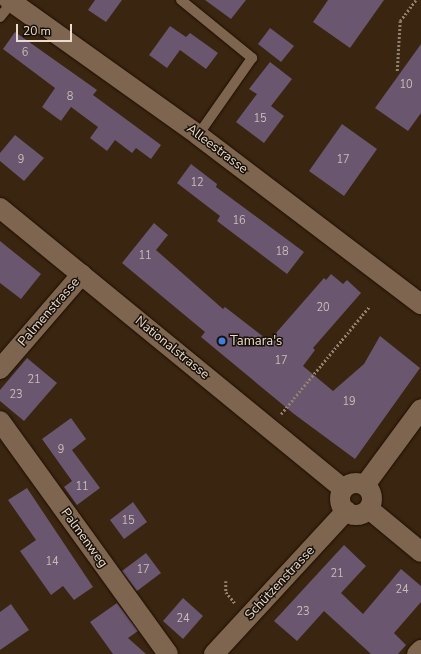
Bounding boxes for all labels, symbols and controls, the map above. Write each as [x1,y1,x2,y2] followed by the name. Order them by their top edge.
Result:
[18,16,74,42] scale bar
[23,23,51,39] text: 20 m
[22,46,28,60] house number: 6
[399,78,413,92] house number: 10
[67,90,73,104] house number: 8
[253,112,267,126] house number: 15
[183,121,251,177] street label: Alleestrasse
[18,153,24,167] house number: 9
[336,153,350,167] house number: 17
[190,176,204,190] house number: 12
[232,214,246,228] house number: 16
[275,245,289,259] house number: 18
[138,249,152,263] house number: 11
[15,275,83,349] street label: Palmenstrasse
[316,301,330,315] house number: 20
[132,313,212,383] street label: Nationalstrasse
[230,333,282,349] place label: Tamara's
[217,336,227,346] marker: Tamara's
[274,354,288,368] house number: 17
[27,373,41,387] house number: 21
[9,388,23,402] house number: 23
[342,395,356,409] house number: 19
[58,443,64,457] house number: 9
[75,480,89,494] house number: 11
[57,505,111,571] street label: Palmenweg
[121,514,135,528] house number: 15
[242,543,318,623] street label: Schützenstrasse
[45,555,59,569] house number: 14
[136,563,150,577] house number: 17
[330,567,344,581] house number: 21
[395,583,409,597] house number: 24
[296,605,310,619] house number: 23
[176,612,190,626] house number: 24

